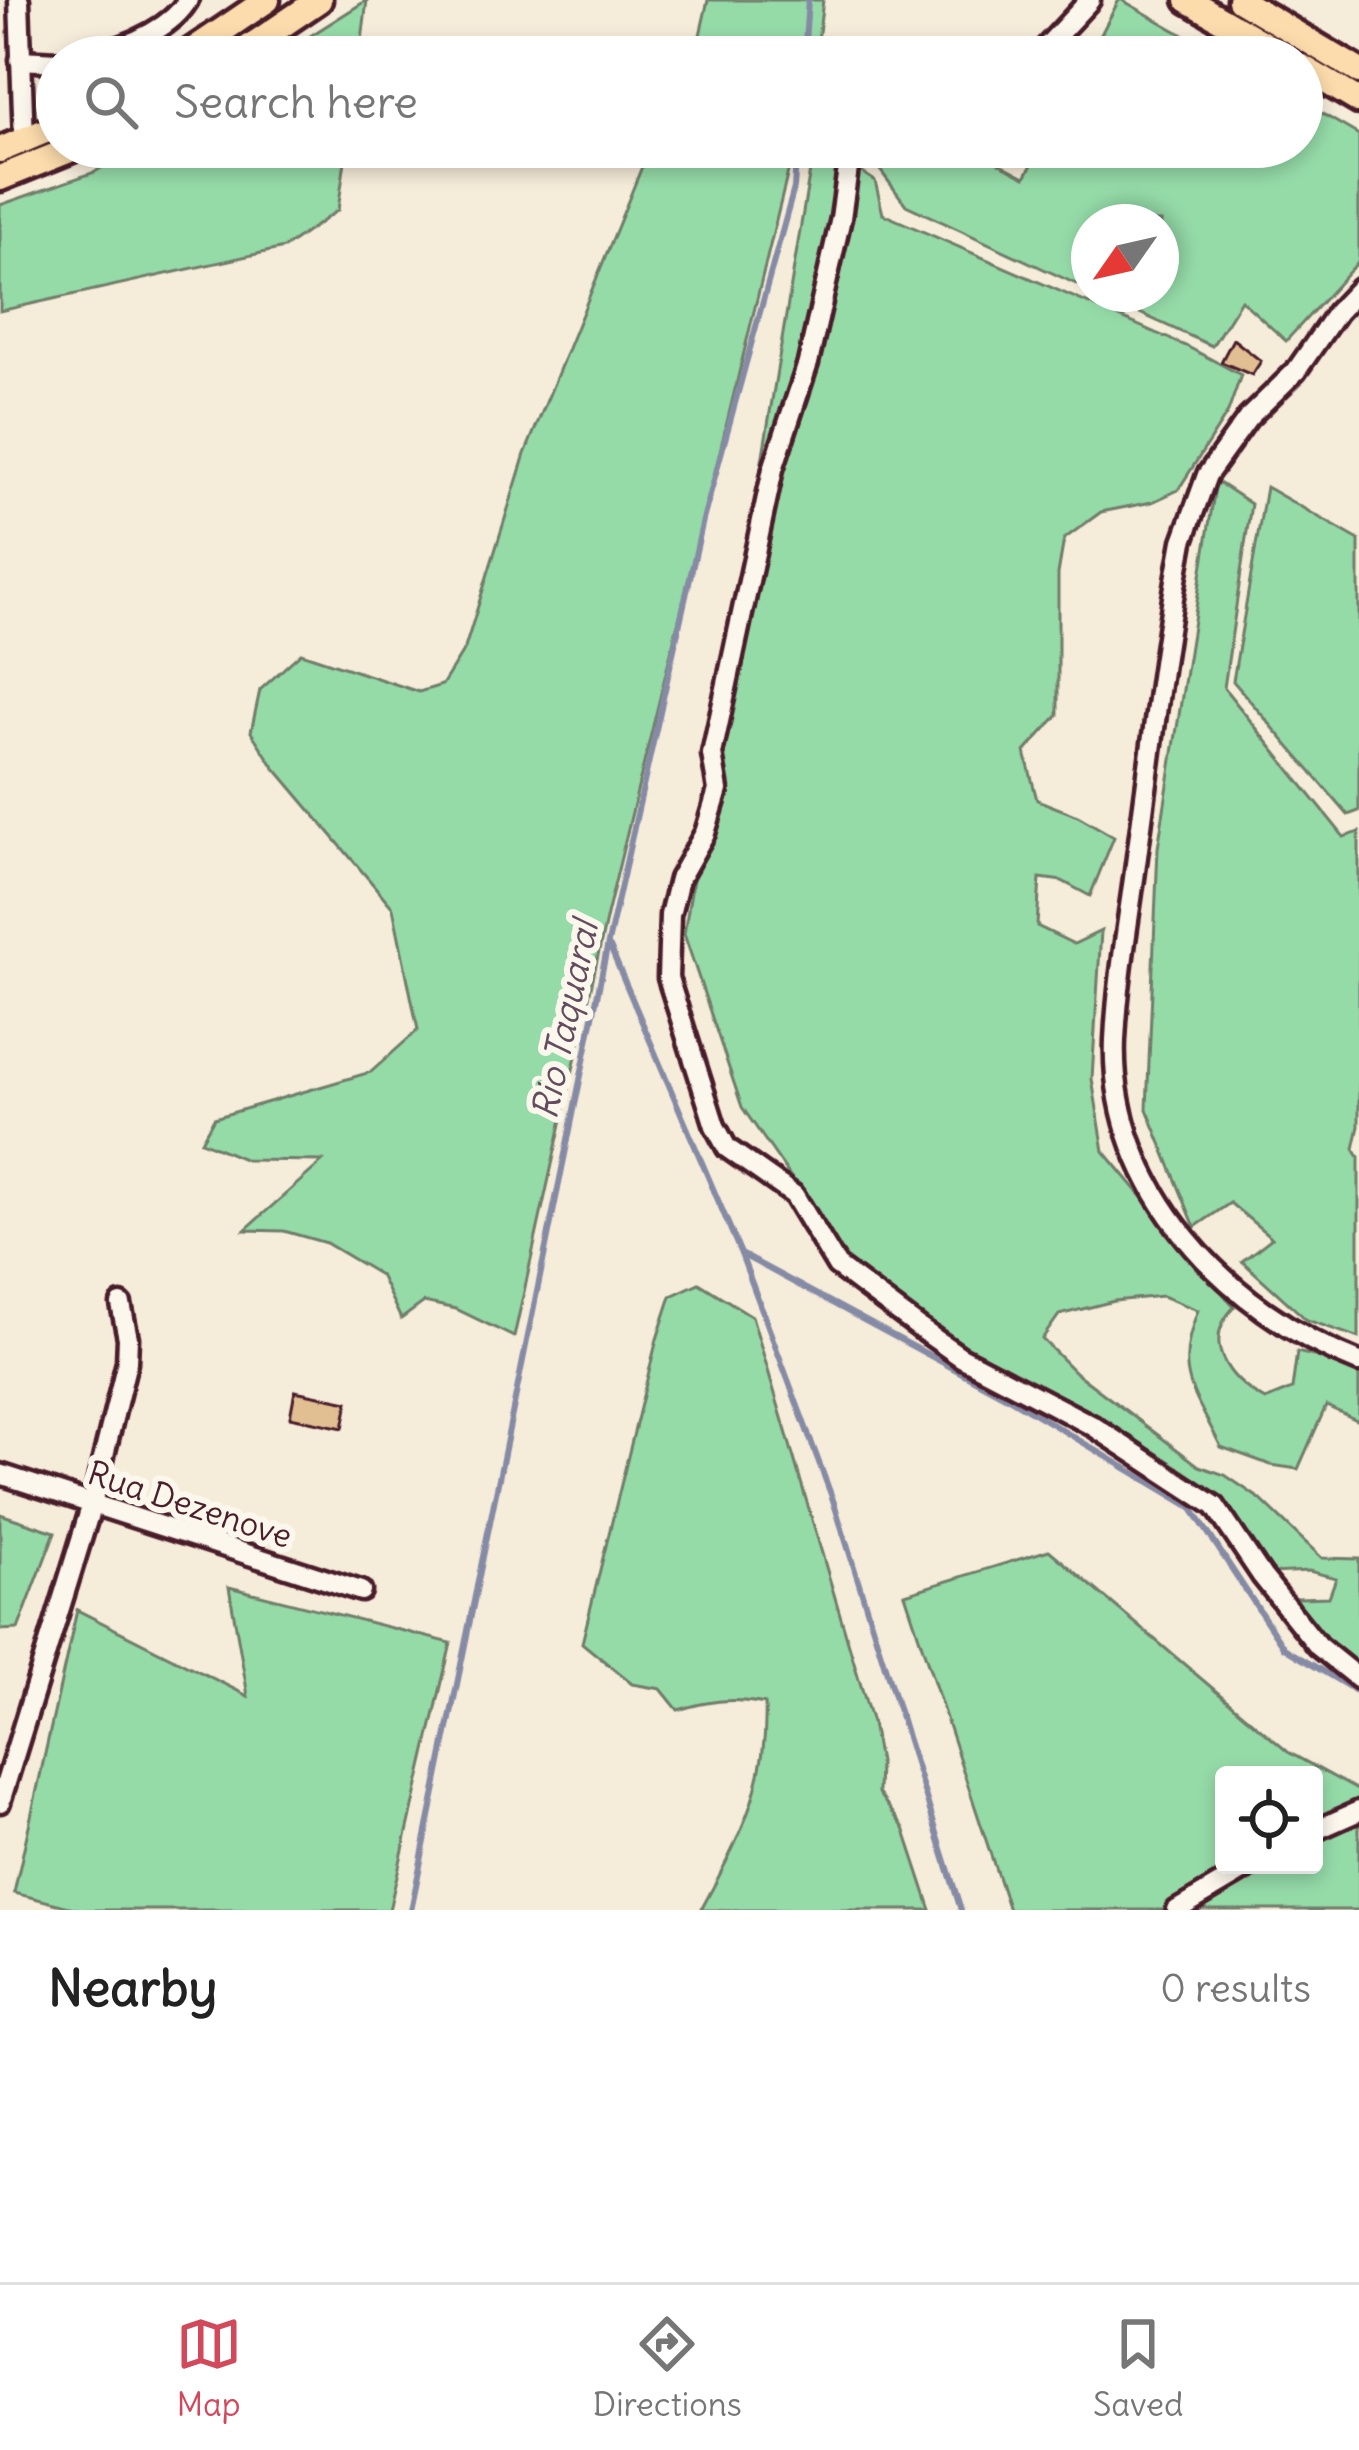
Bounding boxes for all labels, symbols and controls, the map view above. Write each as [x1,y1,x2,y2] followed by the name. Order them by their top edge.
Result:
[36,36,1323,168] search box
[78,69,144,135] icon: search
[174,74,418,130] text: Search here
[1071,204,1179,312] north arrow
[522,912,609,1123] water label: Rio Taquaral
[83,1451,297,1557] street label: Rua Dezenove
[1215,1766,1323,1874] map controls
[1215,1766,1323,1874] button: locate
[48,1956,217,2020] text: Nearby
[1160,1964,1311,2013] text: 0 results
[176,2311,242,2425] tab: Map
[593,2311,742,2425] tab: Directions
[1093,2311,1183,2425] tab: Saved

